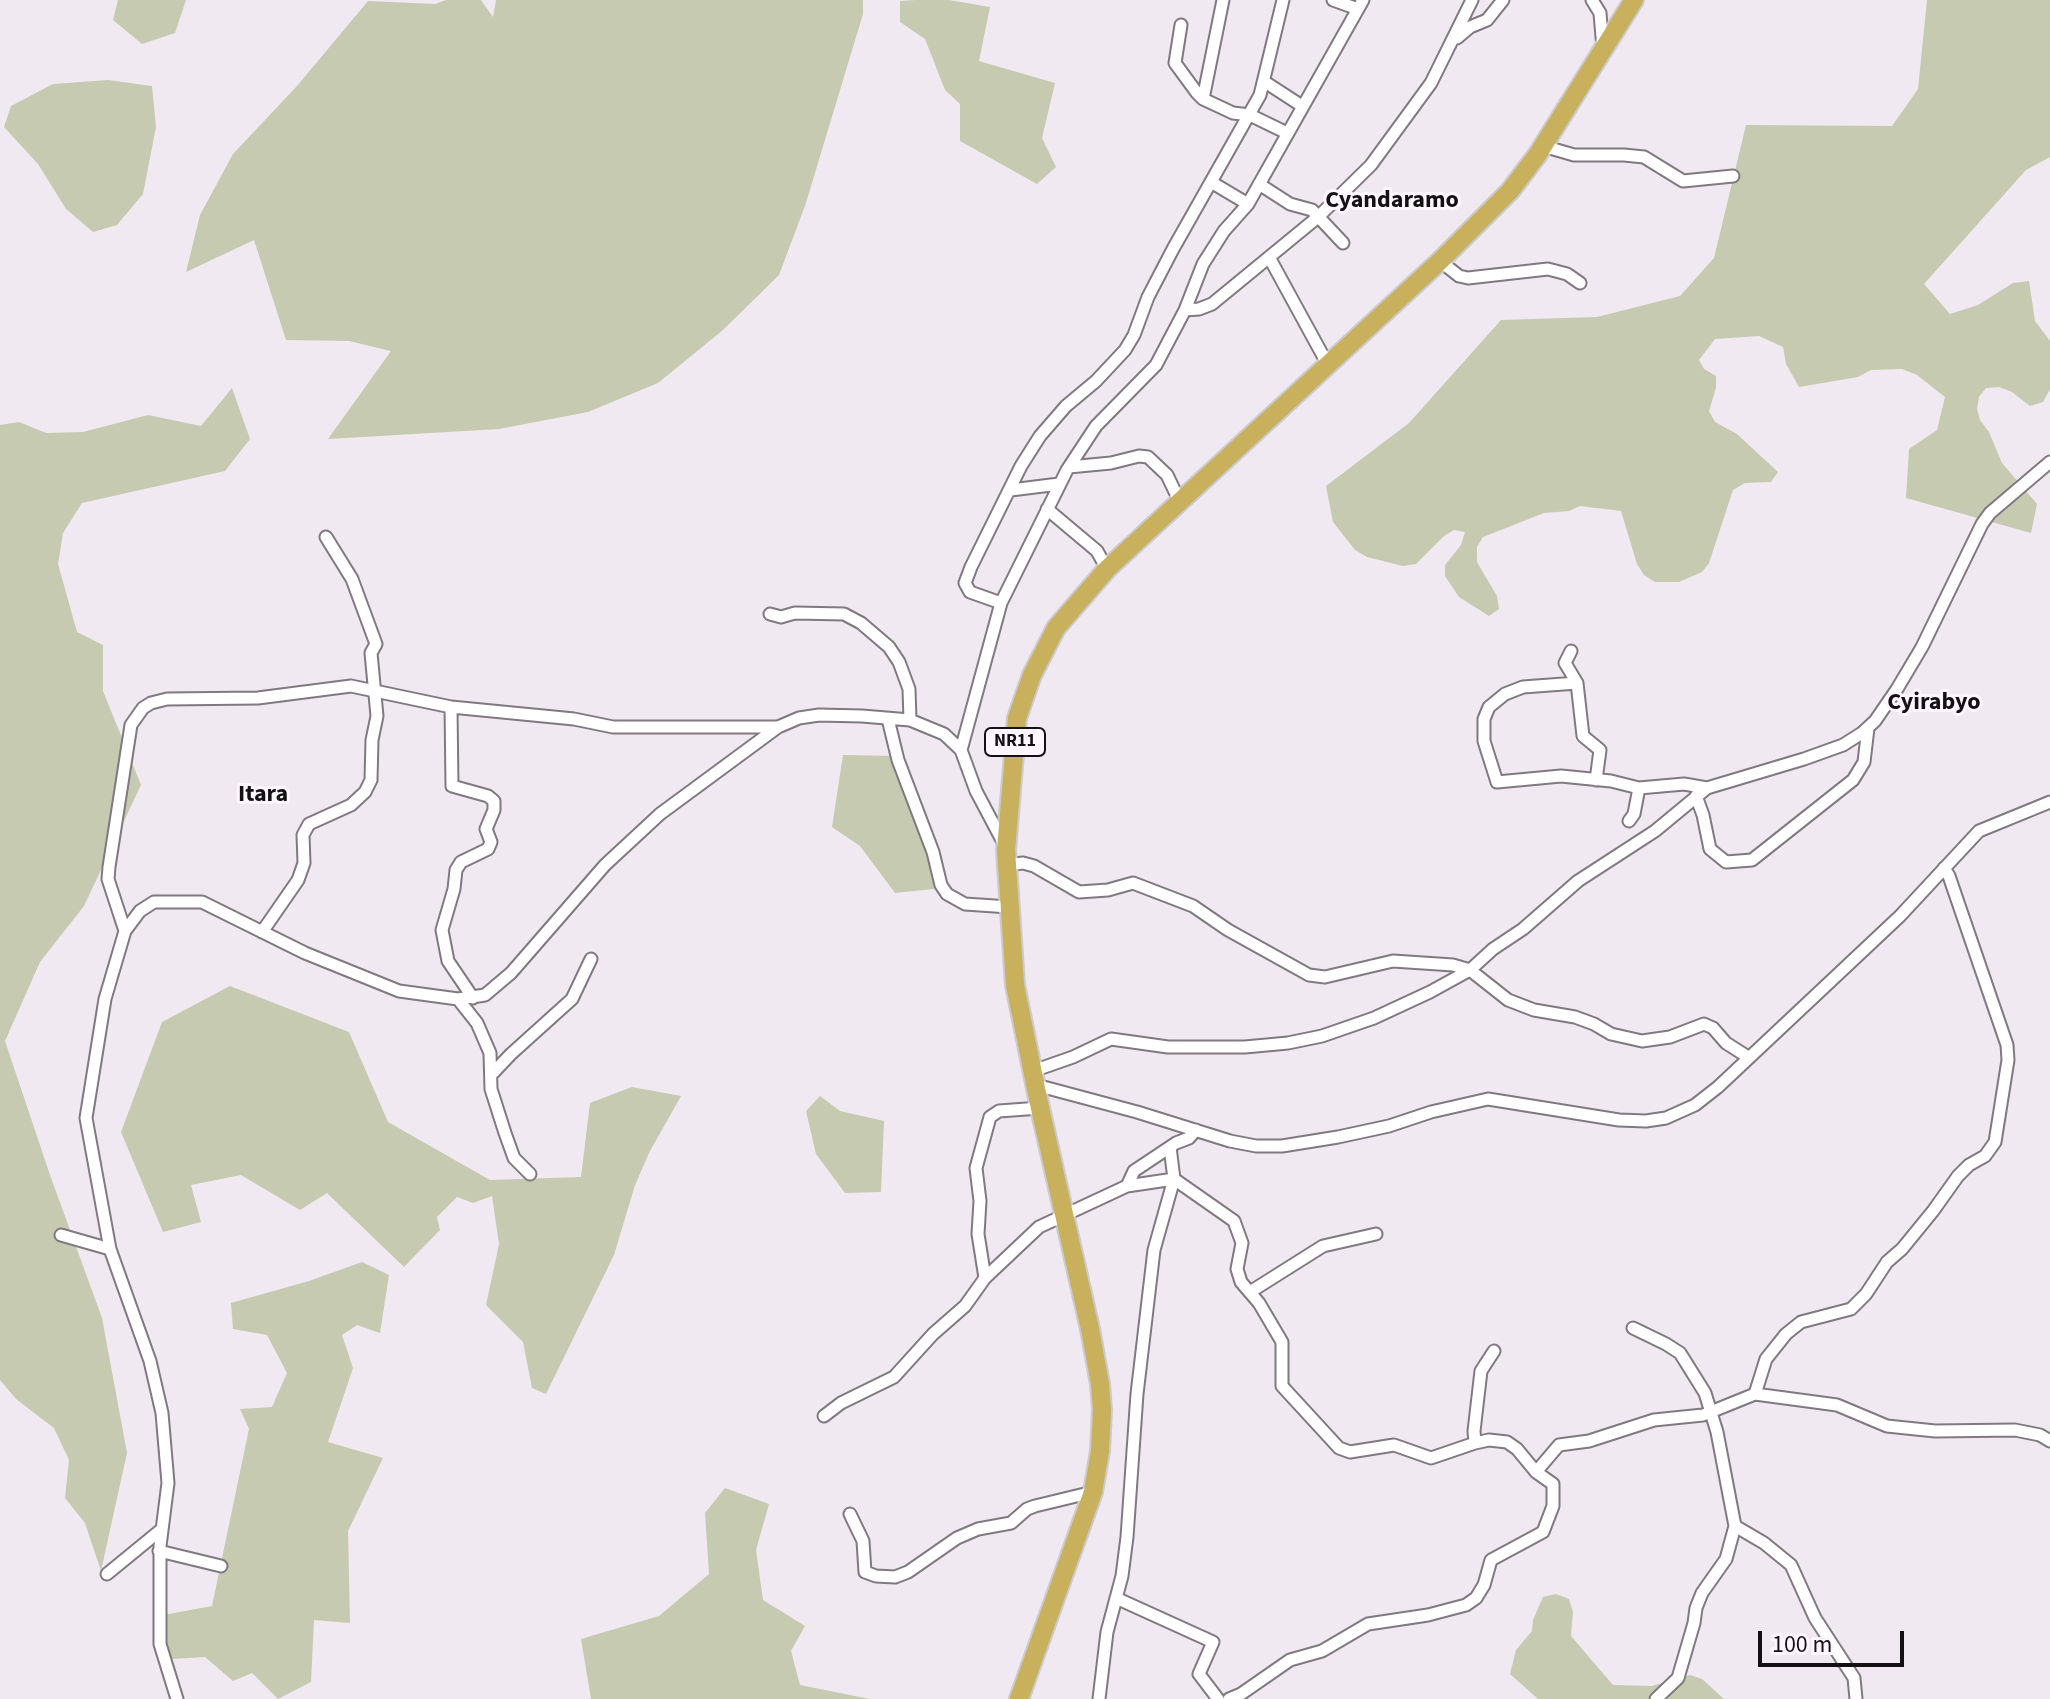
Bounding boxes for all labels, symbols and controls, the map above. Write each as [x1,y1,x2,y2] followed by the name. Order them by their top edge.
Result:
[1325,188,1459,216] district label: Cyandaramo
[1887,690,1981,718] district label: Cyirabyo
[985,728,1045,756] road number: NR11
[238,782,288,810] district label: Itara
[1762,1615,1908,1665] scale bar
[1772,1627,1832,1662] text: 100 m

